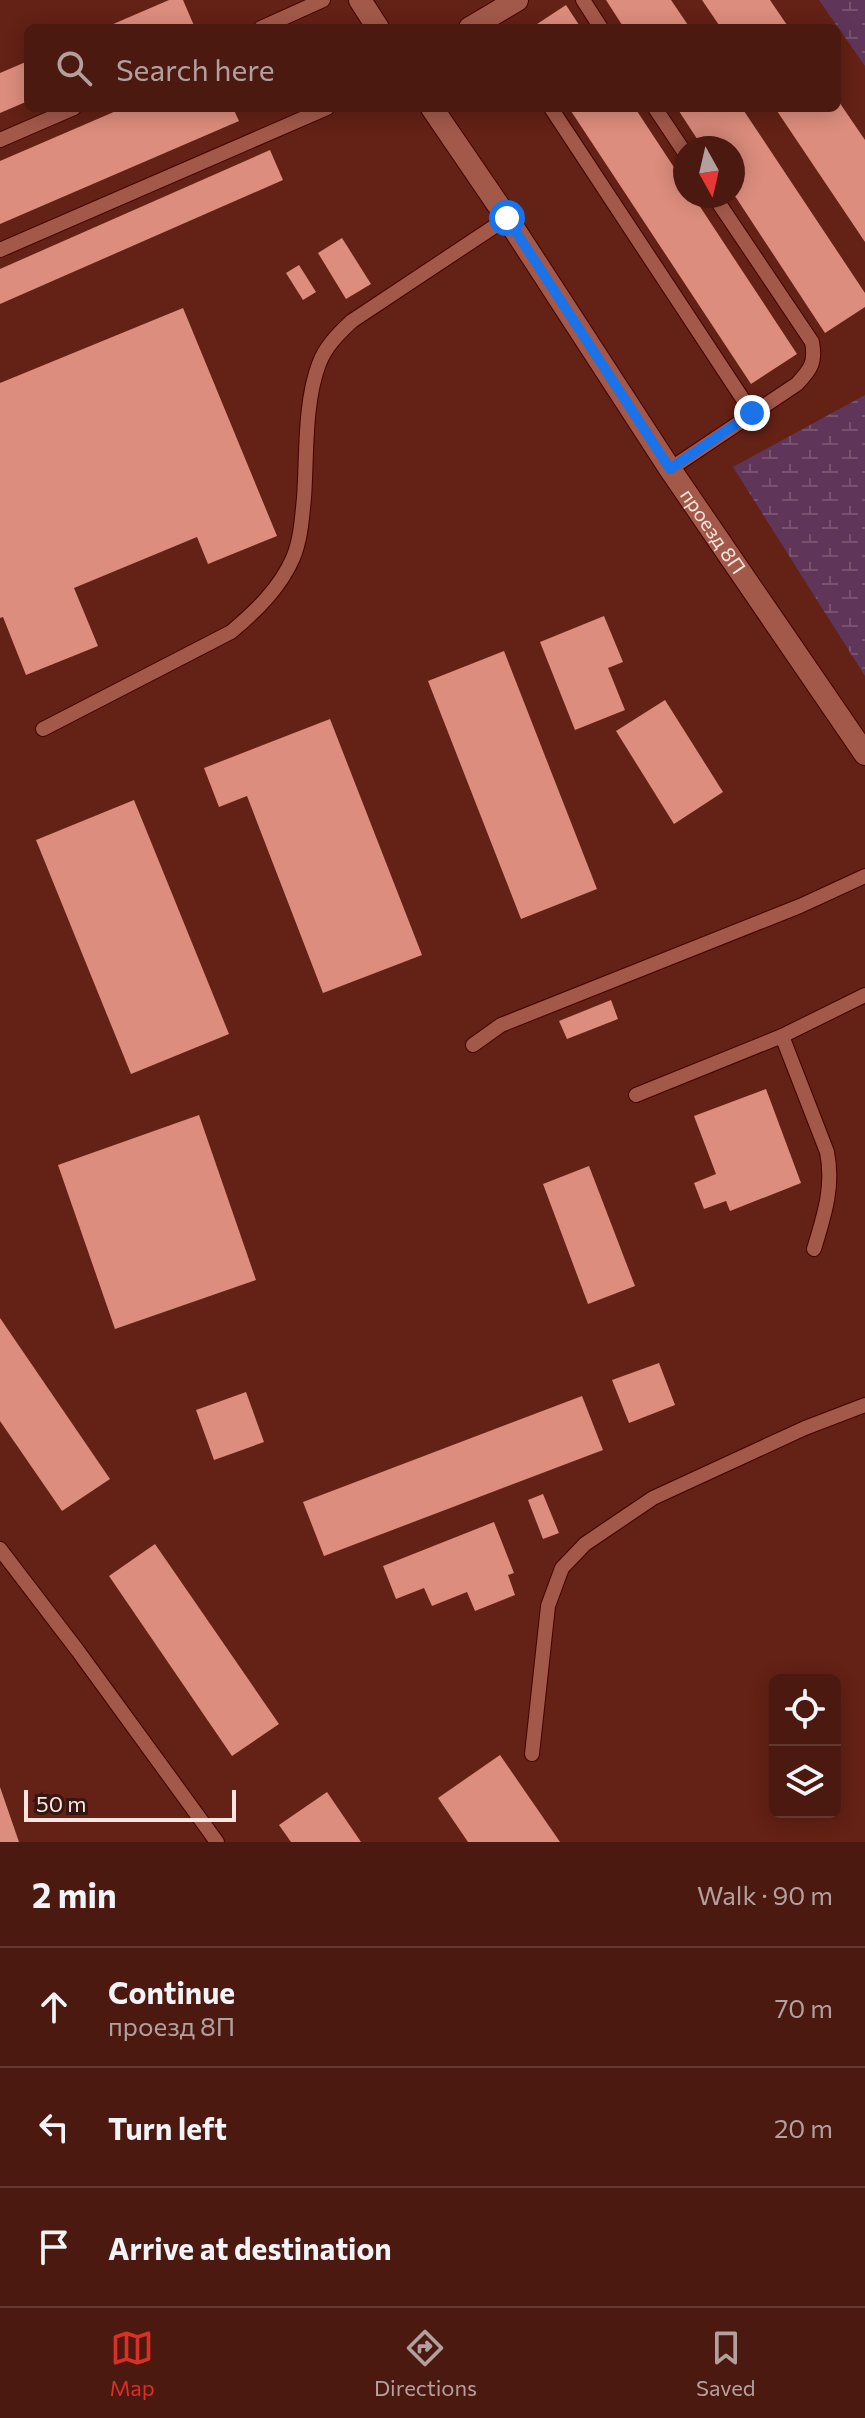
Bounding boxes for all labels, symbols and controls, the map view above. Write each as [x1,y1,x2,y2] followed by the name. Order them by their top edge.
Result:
[24,24,841,112] search box
[52,46,96,90] icon: search
[116,50,275,87] text: Search here
[673,136,745,208] north arrow
[489,200,525,236] route start
[734,395,770,431] route end
[676,484,751,578] street label: проезд 8П
[769,1674,841,1818] map controls
[769,1674,841,1746] button: locate
[769,1746,841,1818] button: layers
[24,1786,236,1822] scale bar
[36,1790,86,1817] text: 50 m
[32,1873,117,1915] text: 2 min
[697,1879,833,1910] text: Walk · 90 m
[108,1973,235,2010] text: Continue
[32,1985,76,2029] icon: ahead
[775,1992,833,2023] text: 70 m
[108,2010,235,2041] text: проезд 8П
[32,2105,76,2149] icon: left
[108,2109,227,2146] text: Turn left
[774,2112,833,2143] text: 20 m
[32,2225,76,2269] icon: arrive
[108,2229,392,2266] text: Arrive at destination
[110,2326,155,2401] tab: Map
[374,2326,477,2401] tab: Directions
[696,2326,755,2401] tab: Saved

